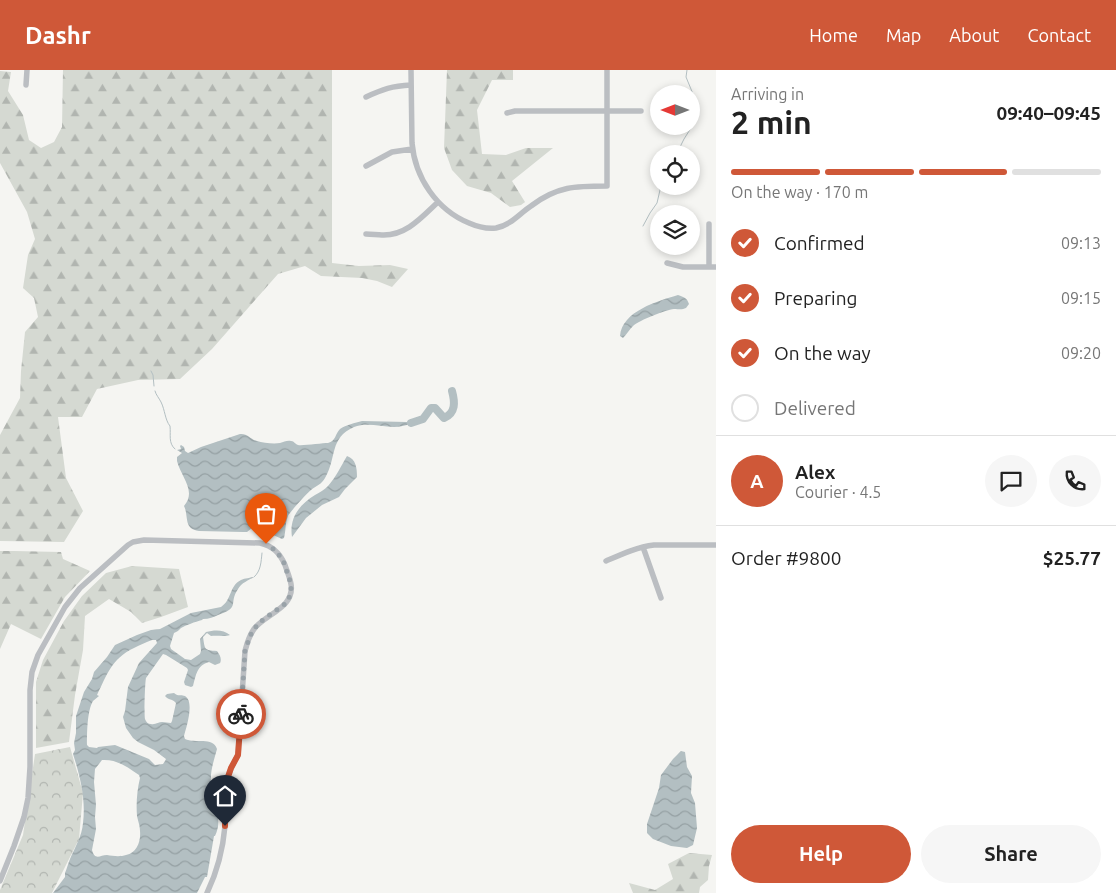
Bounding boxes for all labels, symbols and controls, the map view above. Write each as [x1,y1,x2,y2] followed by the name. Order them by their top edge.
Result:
[25,22,91,49] text: Dashr
[809,25,858,45] text: Home
[886,25,921,45] text: Map
[949,25,999,45] text: About
[1027,25,1091,45] text: Contact
[650,85,700,135] north arrow
[650,85,700,255] map controls
[731,85,804,103] text: Arriving in
[996,102,1101,124] text: 09:40–09:45
[731,104,812,140] text: 2 min
[650,145,700,195] button: locate
[731,183,868,201] text: On the way · 170 m
[650,205,700,255] button: layers
[731,229,759,257] icon: check
[774,232,865,254] text: Confirmed
[1061,234,1101,252] text: 09:13
[731,284,759,312] icon: check
[774,287,858,309] text: Preparing
[1061,289,1101,307] text: 09:15
[731,339,759,367] icon: check
[774,342,871,364] text: On the way
[1061,344,1101,362] text: 09:20
[774,397,856,419] text: Delivered
[985,455,1037,507] button: chat
[1049,455,1101,507] button: phone
[795,461,835,483] text: Alex
[750,470,764,492] text: A
[795,483,881,501] text: Courier · 4.5
[245,493,287,544] pin
[252,500,280,528] icon: bag
[731,547,841,569] text: Order #9800
[1043,547,1101,569] text: $25.77
[216,689,266,739] courier
[227,700,255,728] icon: bike
[204,775,246,826] pin
[211,782,239,810] icon: home
[731,825,911,883] button: Help
[921,825,1101,883] button: Share

